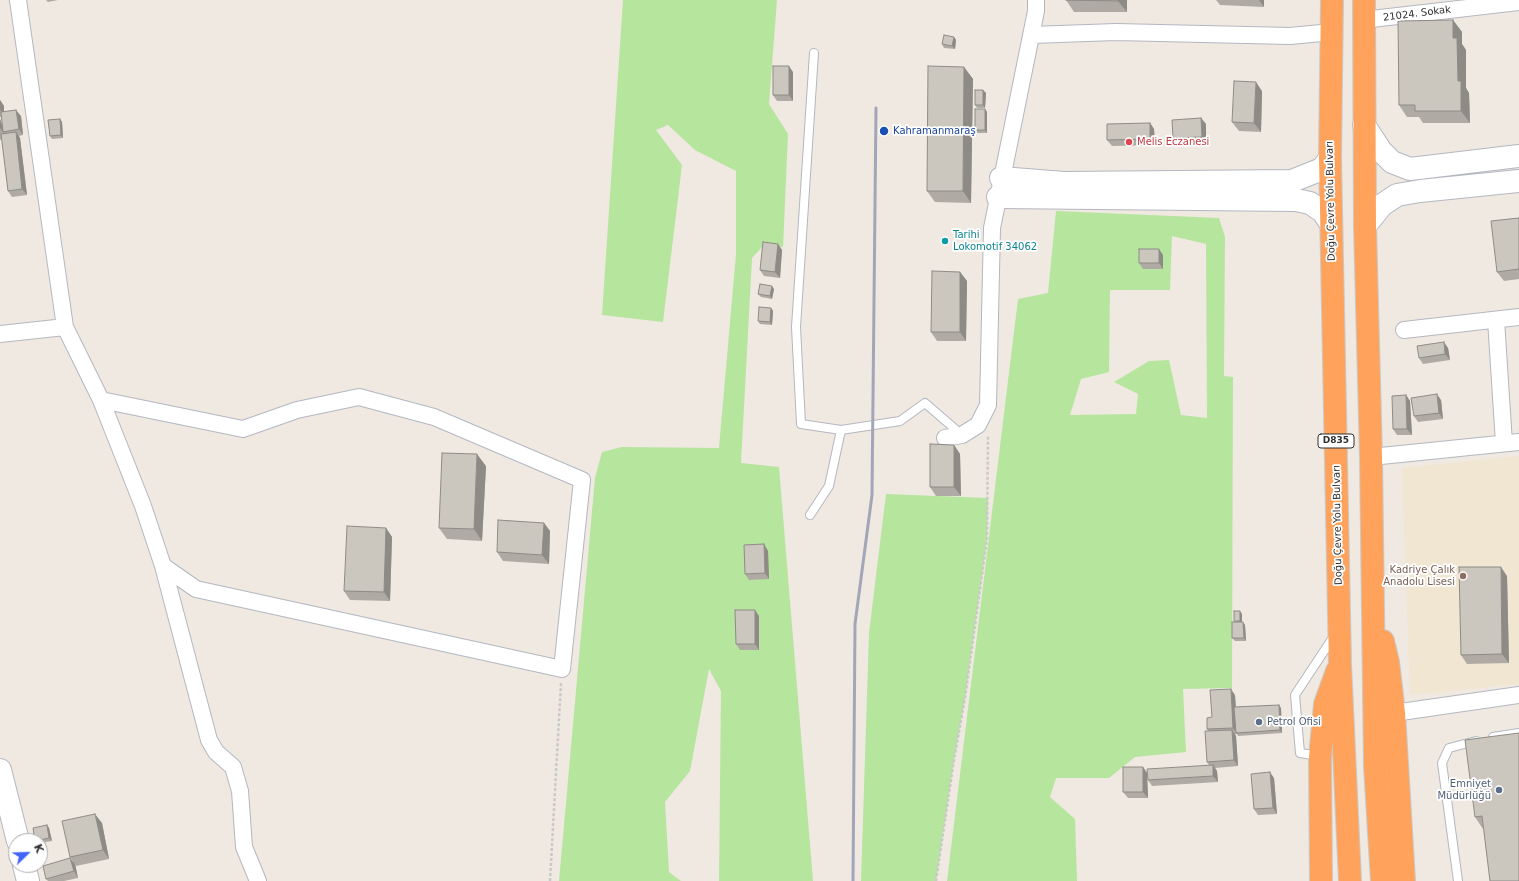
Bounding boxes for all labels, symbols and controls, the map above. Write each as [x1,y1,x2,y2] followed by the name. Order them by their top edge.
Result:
[1382,4,1452,24] street label: 21024. Sokak
[878,125,890,137] marker: Kahramanmaraş
[893,125,976,137] place label: Kahramanmaraş
[1137,136,1209,148] place label: Melis Eczanesi
[1124,137,1134,147] marker: Melis Eczanesi
[1324,141,1338,261] street label: Doğu Çevre Yolu Bulvarı
[953,229,1037,252] place label: Tarihi Lokomotif 34062
[940,236,950,246] marker: Tarihi Lokomotif 34062
[1318,434,1354,448] road number: D835
[1331,465,1345,585] street label: Doğu Çevre Yolu Bulvarı
[1383,564,1455,588] place label: Kadriye Çalık Anadolu Lisesi
[1458,571,1468,581] marker: Kadriye Çalık Anadolu Lisesi
[1267,716,1321,728] place label: Petrol Ofisi
[1254,717,1264,727] marker: Petrol Ofisi
[1437,778,1491,802] place label: Emniyet Müdürlüğü
[1494,785,1504,795] marker: Emniyet Müdürlüğü
[8,833,48,873] north arrow
[31,842,46,855] text: K

